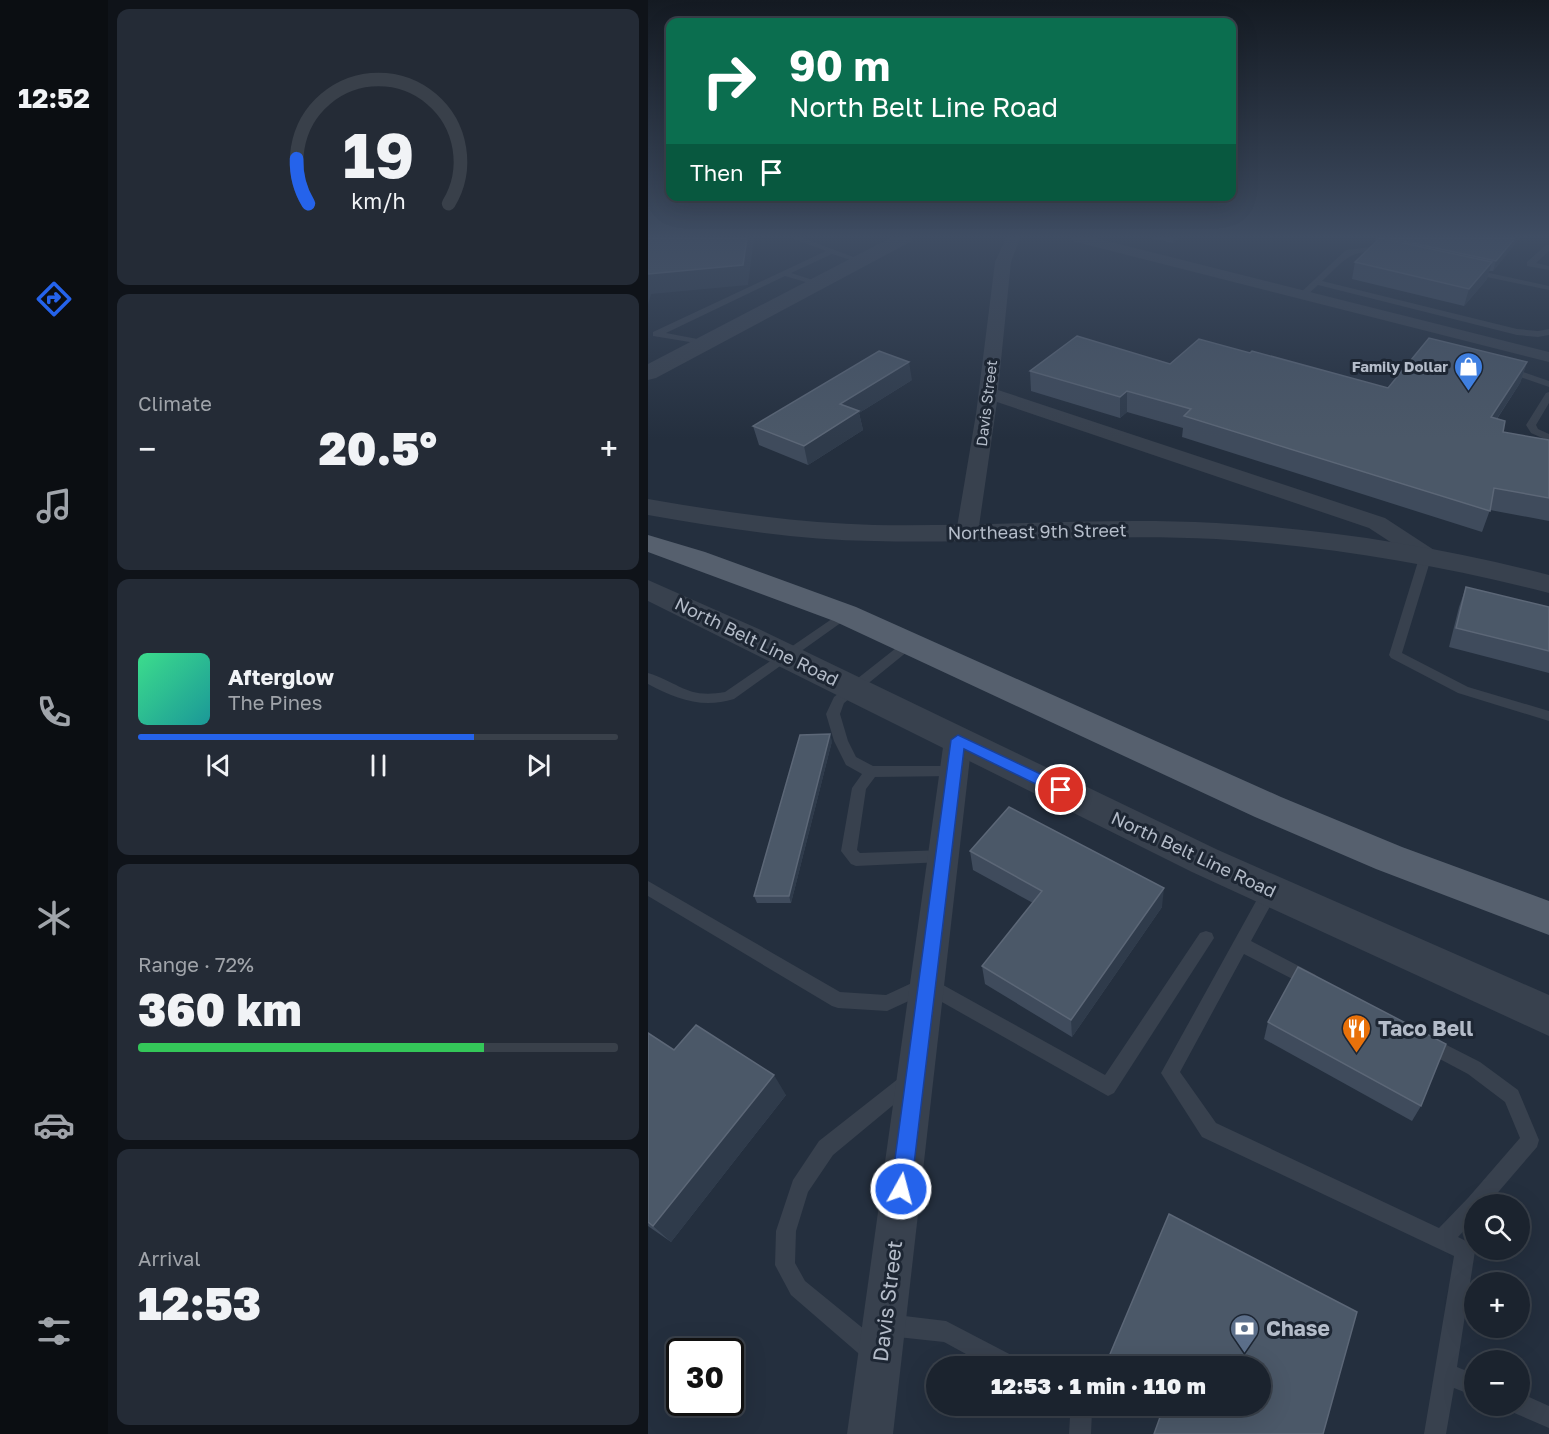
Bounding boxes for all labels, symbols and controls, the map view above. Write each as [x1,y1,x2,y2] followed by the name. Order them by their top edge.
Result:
[789,40,890,90] text: 90 m
[690,42,768,120] icon: right
[18,82,90,114] text: 12:52
[789,91,1058,123] text: North Belt Line Road
[342,117,414,192] text: 19
[755,156,788,189] icon: arrive
[690,159,743,186] text: Then
[351,188,405,214] text: km/h
[33,278,75,320] icon: directions
[1453,350,1485,392] shop icon: Family Dollar
[1352,357,1448,375] place label: Family Dollar
[972,359,1000,447] street label: Davis Street
[138,391,212,415] text: Climate
[319,421,437,475] text: 20.5°
[138,429,156,468] text: −
[600,429,618,468] text: +
[33,485,75,527] icon: music
[947,518,1127,544] street label: Northeast 9th Street
[672,592,842,690] street label: North Belt Line Road
[228,663,334,690] text: Afterglow
[228,690,322,714] text: The Pines
[33,691,75,733] icon: phone
[202,749,235,782] icon: previous
[362,749,395,782] icon: pause
[522,749,555,782] icon: next
[1035,764,1086,815] pin
[1044,773,1077,806] icon: arrive
[1108,806,1280,902] street label: North Belt Line Road
[33,897,75,939] icon: climate
[138,952,254,976] text: Range · 72%
[138,982,302,1036] text: 360 km
[1341,1012,1373,1054] restaurant icon: Taco Bell
[1378,1015,1473,1041] place label: Taco Bell
[33,1104,75,1146] icon: car
[869,1157,933,1221] position arrow
[1464,1194,1530,1416] map controls
[1464,1194,1530,1260] button: search
[867,1239,907,1363] street label: Davis Street
[138,1246,201,1270] text: Arrival
[1464,1272,1530,1338] button: +
[138,1276,261,1330] text: 12:53
[33,1310,75,1352] icon: filters
[1229,1312,1261,1354] bank icon: Chase
[1266,1315,1330,1341] place label: Chase
[666,1338,744,1416] speed limit sign: 30
[1464,1350,1530,1416] button: −
[991,1372,1206,1399] text: 12:53 · 1 min · 110 m

